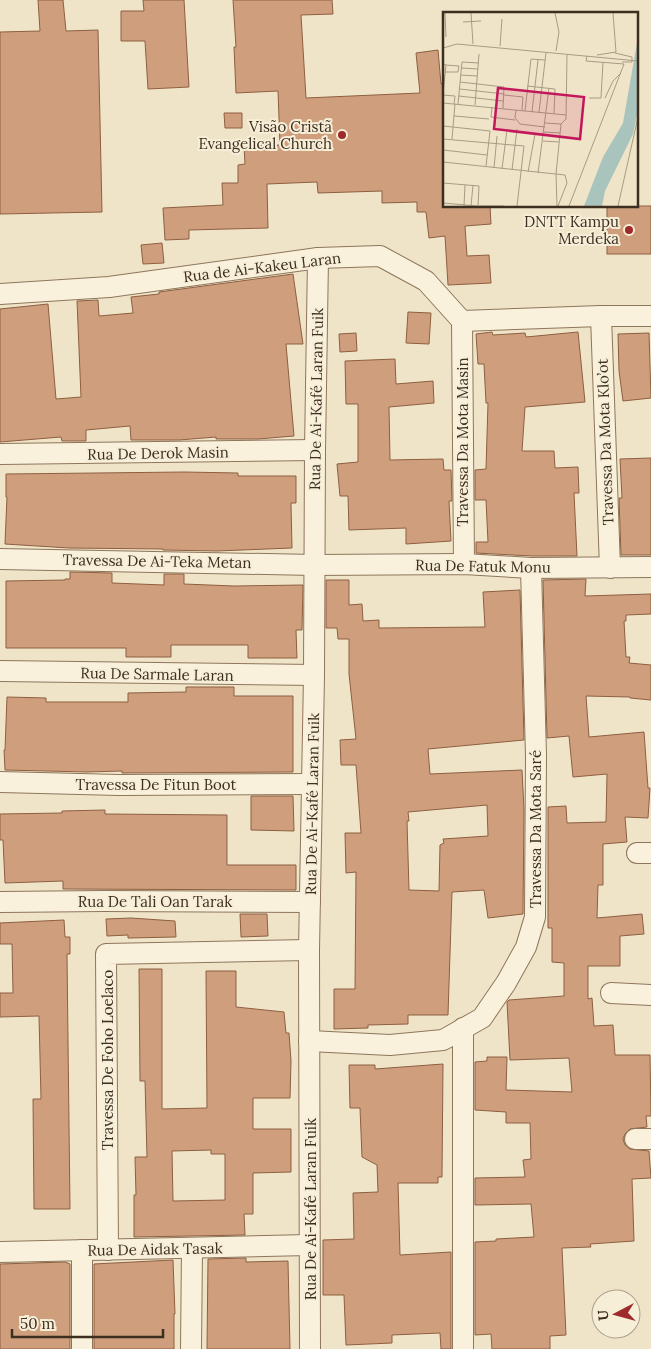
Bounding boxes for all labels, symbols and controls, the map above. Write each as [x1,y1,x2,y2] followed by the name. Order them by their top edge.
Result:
[443,12,638,208] inset map
[198,117,332,153] place label: Visão Cristã Evangelical Church
[336,129,348,141] marker: Visão Cristã Evangelical Church
[524,212,619,248] place label: DNTT Kampu Merdeka
[623,224,635,236] marker: DNTT Kampu Merdeka
[182,248,342,286] street label: Rua de Ai-Kakeu Laran
[305,308,327,490] street label: Rua De Ai-Kafé Laran Fuik
[453,357,472,527] street label: Travessa Da Mota Masin
[593,358,617,526] street label: Travessa Da Mota Klo’ot
[87,442,229,464] street label: Rua De Derok Masin
[62,550,252,572] street label: Travessa De Ai-Teka Metan
[415,555,551,577] street label: Rua De Fatuk Monu
[80,663,234,685] street label: Rua De Sarmale Laran
[301,713,323,895] street label: Rua De Ai-Kafé Laran Fuik
[526,750,545,908] street label: Travessa Da Mota Saré
[76,775,237,794] street label: Travessa De Fitun Boot
[78,892,232,911] street label: Rua De Tali Oan Tarak
[98,970,117,1150] street label: Travessa De Foho Loelaco
[301,1118,320,1300] street label: Rua De Ai-Kafé Laran Fuik
[87,1238,223,1260] street label: Rua De Aidak Tasak
[591,1289,641,1339] north arrow
[12,1306,164,1338] scale bar
[594,1309,613,1322] text: U
[20,1314,55,1333] text: 50 m

